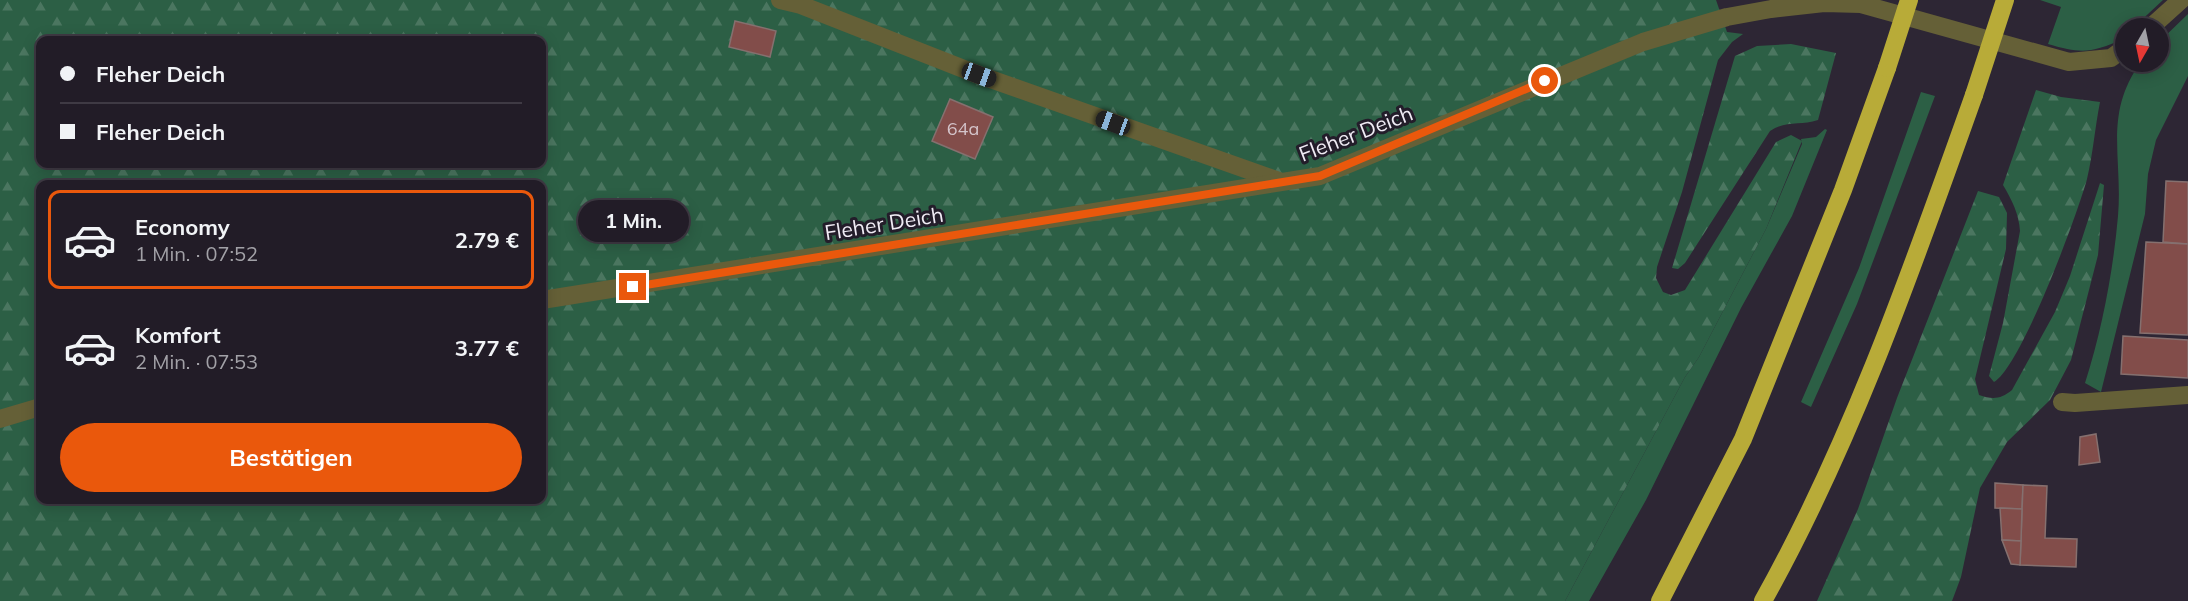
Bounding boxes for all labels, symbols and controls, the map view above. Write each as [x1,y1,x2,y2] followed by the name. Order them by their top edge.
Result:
[2115,18,2169,72] north arrow
[2115,18,2169,72] map controls
[96,60,225,88] text: Fleher Deich
[959,60,999,90] car
[1531,67,1558,94] route start
[1295,99,1416,167] street label: Fleher Deich
[1093,108,1133,138] car
[947,117,979,140] house number: 64a
[96,118,225,146] text: Fleher Deich
[578,200,688,242] callout: 1 Min.
[823,201,945,245] street label: Fleher Deich
[605,208,662,233] text: 1 Min.
[63,213,117,267] icon: car
[135,213,230,241] text: Economy
[455,226,519,254] text: 2.79 €
[135,241,258,266] text: 1 Min. · 07:52
[619,273,646,300] route end
[63,321,117,375] icon: car
[135,321,221,349] text: Komfort
[455,334,519,362] text: 3.77 €
[135,349,258,374] text: 2 Min. · 07:53
[60,423,522,492] button: Bestätigen

